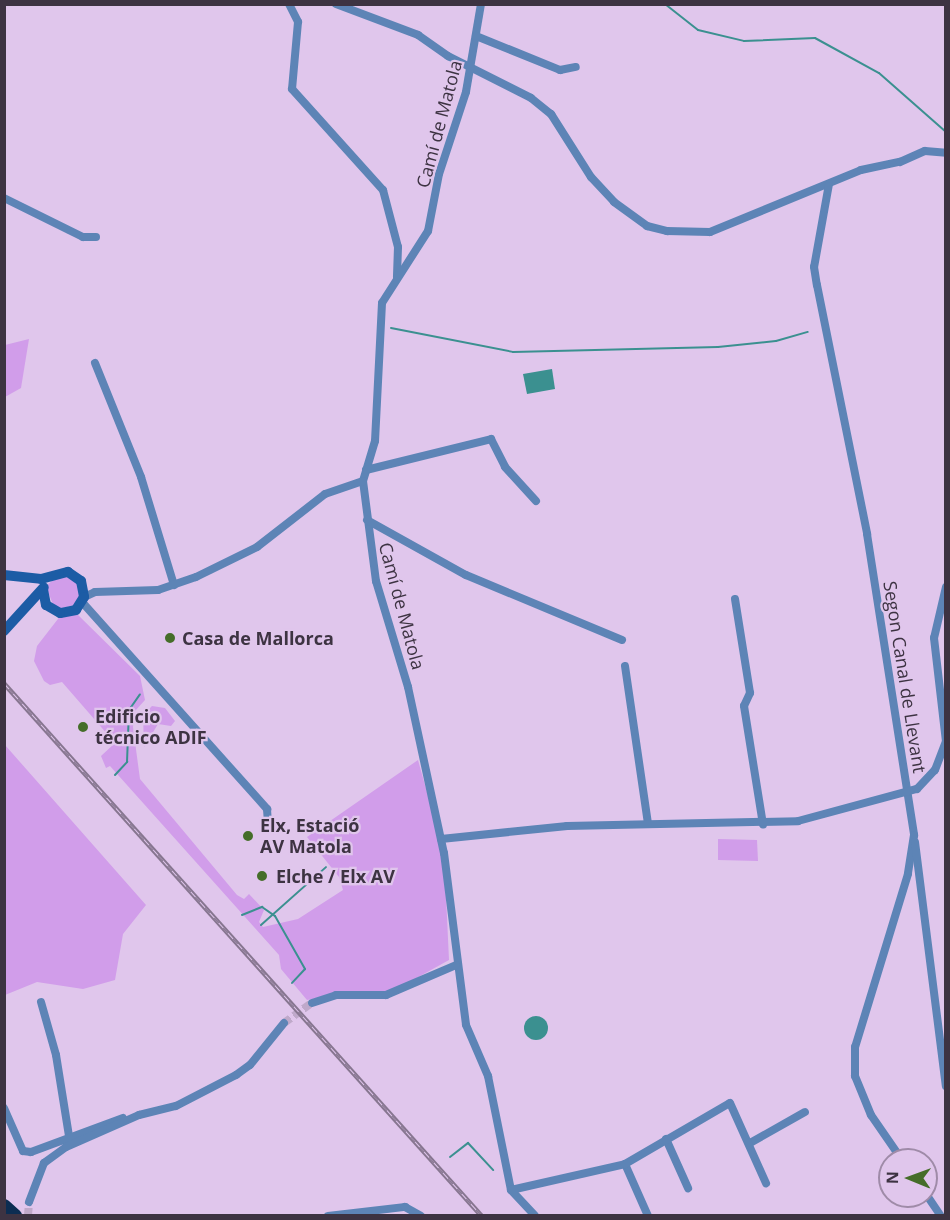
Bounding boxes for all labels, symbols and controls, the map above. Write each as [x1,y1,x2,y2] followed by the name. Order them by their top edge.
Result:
[412,58,466,190] street label: Camí de Matola
[375,540,429,672] street label: Camí de Matola
[879,579,931,775] street label: Segon Canal de Llevant
[182,627,334,649] place label: Casa de Mallorca
[163,631,177,645] marker: Casa de Mallorca
[95,706,207,748] place label: Edificio técnico ADIF
[76,720,90,734] marker: Edificio técnico ADIF
[260,815,359,858] place label: Elx, Estació AV Matola
[241,829,255,843] marker: Elx, Estació AV Matola
[276,865,395,887] place label: Elche / Elx AV
[253,867,271,885] marker: Elche / Elx AV
[878,1148,938,1208] north arrow
[881,1171,903,1184] text: N

